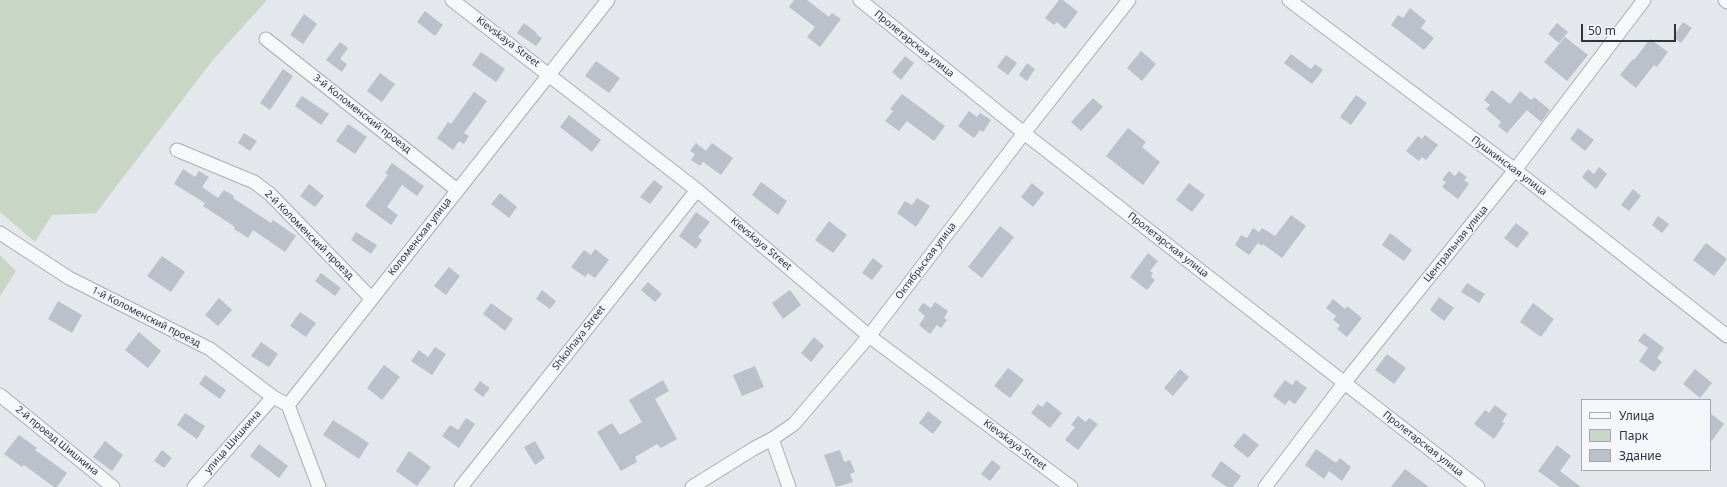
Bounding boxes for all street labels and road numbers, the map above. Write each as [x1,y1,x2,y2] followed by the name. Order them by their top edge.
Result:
[872,8,956,80] street label: Пролетарская улица
[474,14,542,70] street label: Kievskaya Street
[311,72,413,156] street label: 3-й Коломенский проезд
[1469,134,1549,198] street label: Пушкинская улица
[262,188,356,282] street label: 2-й Коломенский проезд
[386,196,454,278] street label: Коломенская улица
[1421,203,1491,285] street label: Центральная улица
[1125,210,1211,280] street label: Пролетарская улица
[728,215,794,273] street label: Kievskaya Street
[893,220,959,302] street label: Октябрьская улица
[90,284,202,350] street label: 1-й Коломенский проезд
[550,303,608,373] street label: Shkolnaya Street
[13,404,101,478] street label: 2-й проезд Шишкина
[202,408,264,476] street label: улица Шишкина
[1380,409,1466,479] street label: Пролетарская улица
[981,417,1049,473] street label: Kievskaya Street

